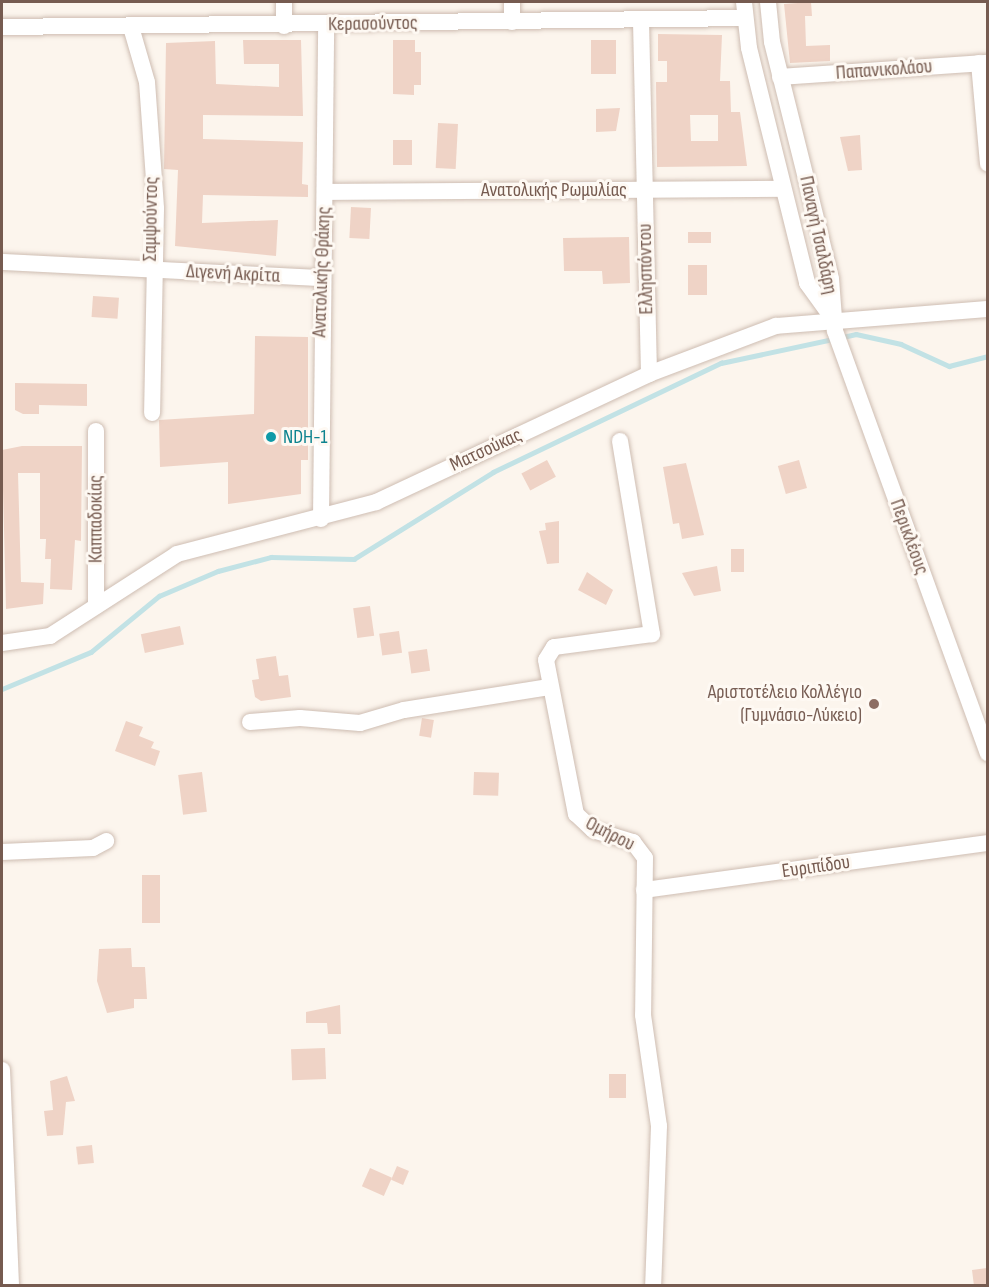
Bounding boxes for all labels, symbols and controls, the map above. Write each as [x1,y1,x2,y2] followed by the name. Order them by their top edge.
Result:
[328,11,418,37] street label: Κερασούντος
[835,55,933,85] street label: Παπανικολάου
[794,174,842,296] street label: Παναγή Τσαλδάρη
[138,176,164,262] street label: Σαμψούντος
[481,178,627,202] street label: Ανατολικής Ρωμυλίας
[308,206,336,338] street label: Ανατολικής Θράκης
[633,223,659,315] street label: Ελλησπόντου
[186,260,280,288] street label: Διγενή Ακρίτα
[446,423,526,477] street label: Ματσούκας
[283,425,328,449] place label: NDH-1
[264,430,278,444] marker: NDH-1
[84,475,108,563] street label: Καππαδοκίας
[884,496,934,578] street label: Περικλέους
[708,680,862,727] place label: Αριστοτέλειο Κολλέγιο (Γυμνάσιο-Λύκειο)
[867,697,881,711] marker: Αριστοτέλειο Κολλέγιο (Γυμνάσιο-Λύκειο)
[581,811,639,857] street label: Ομήρου
[780,850,852,884] street label: Ευριπίδου

